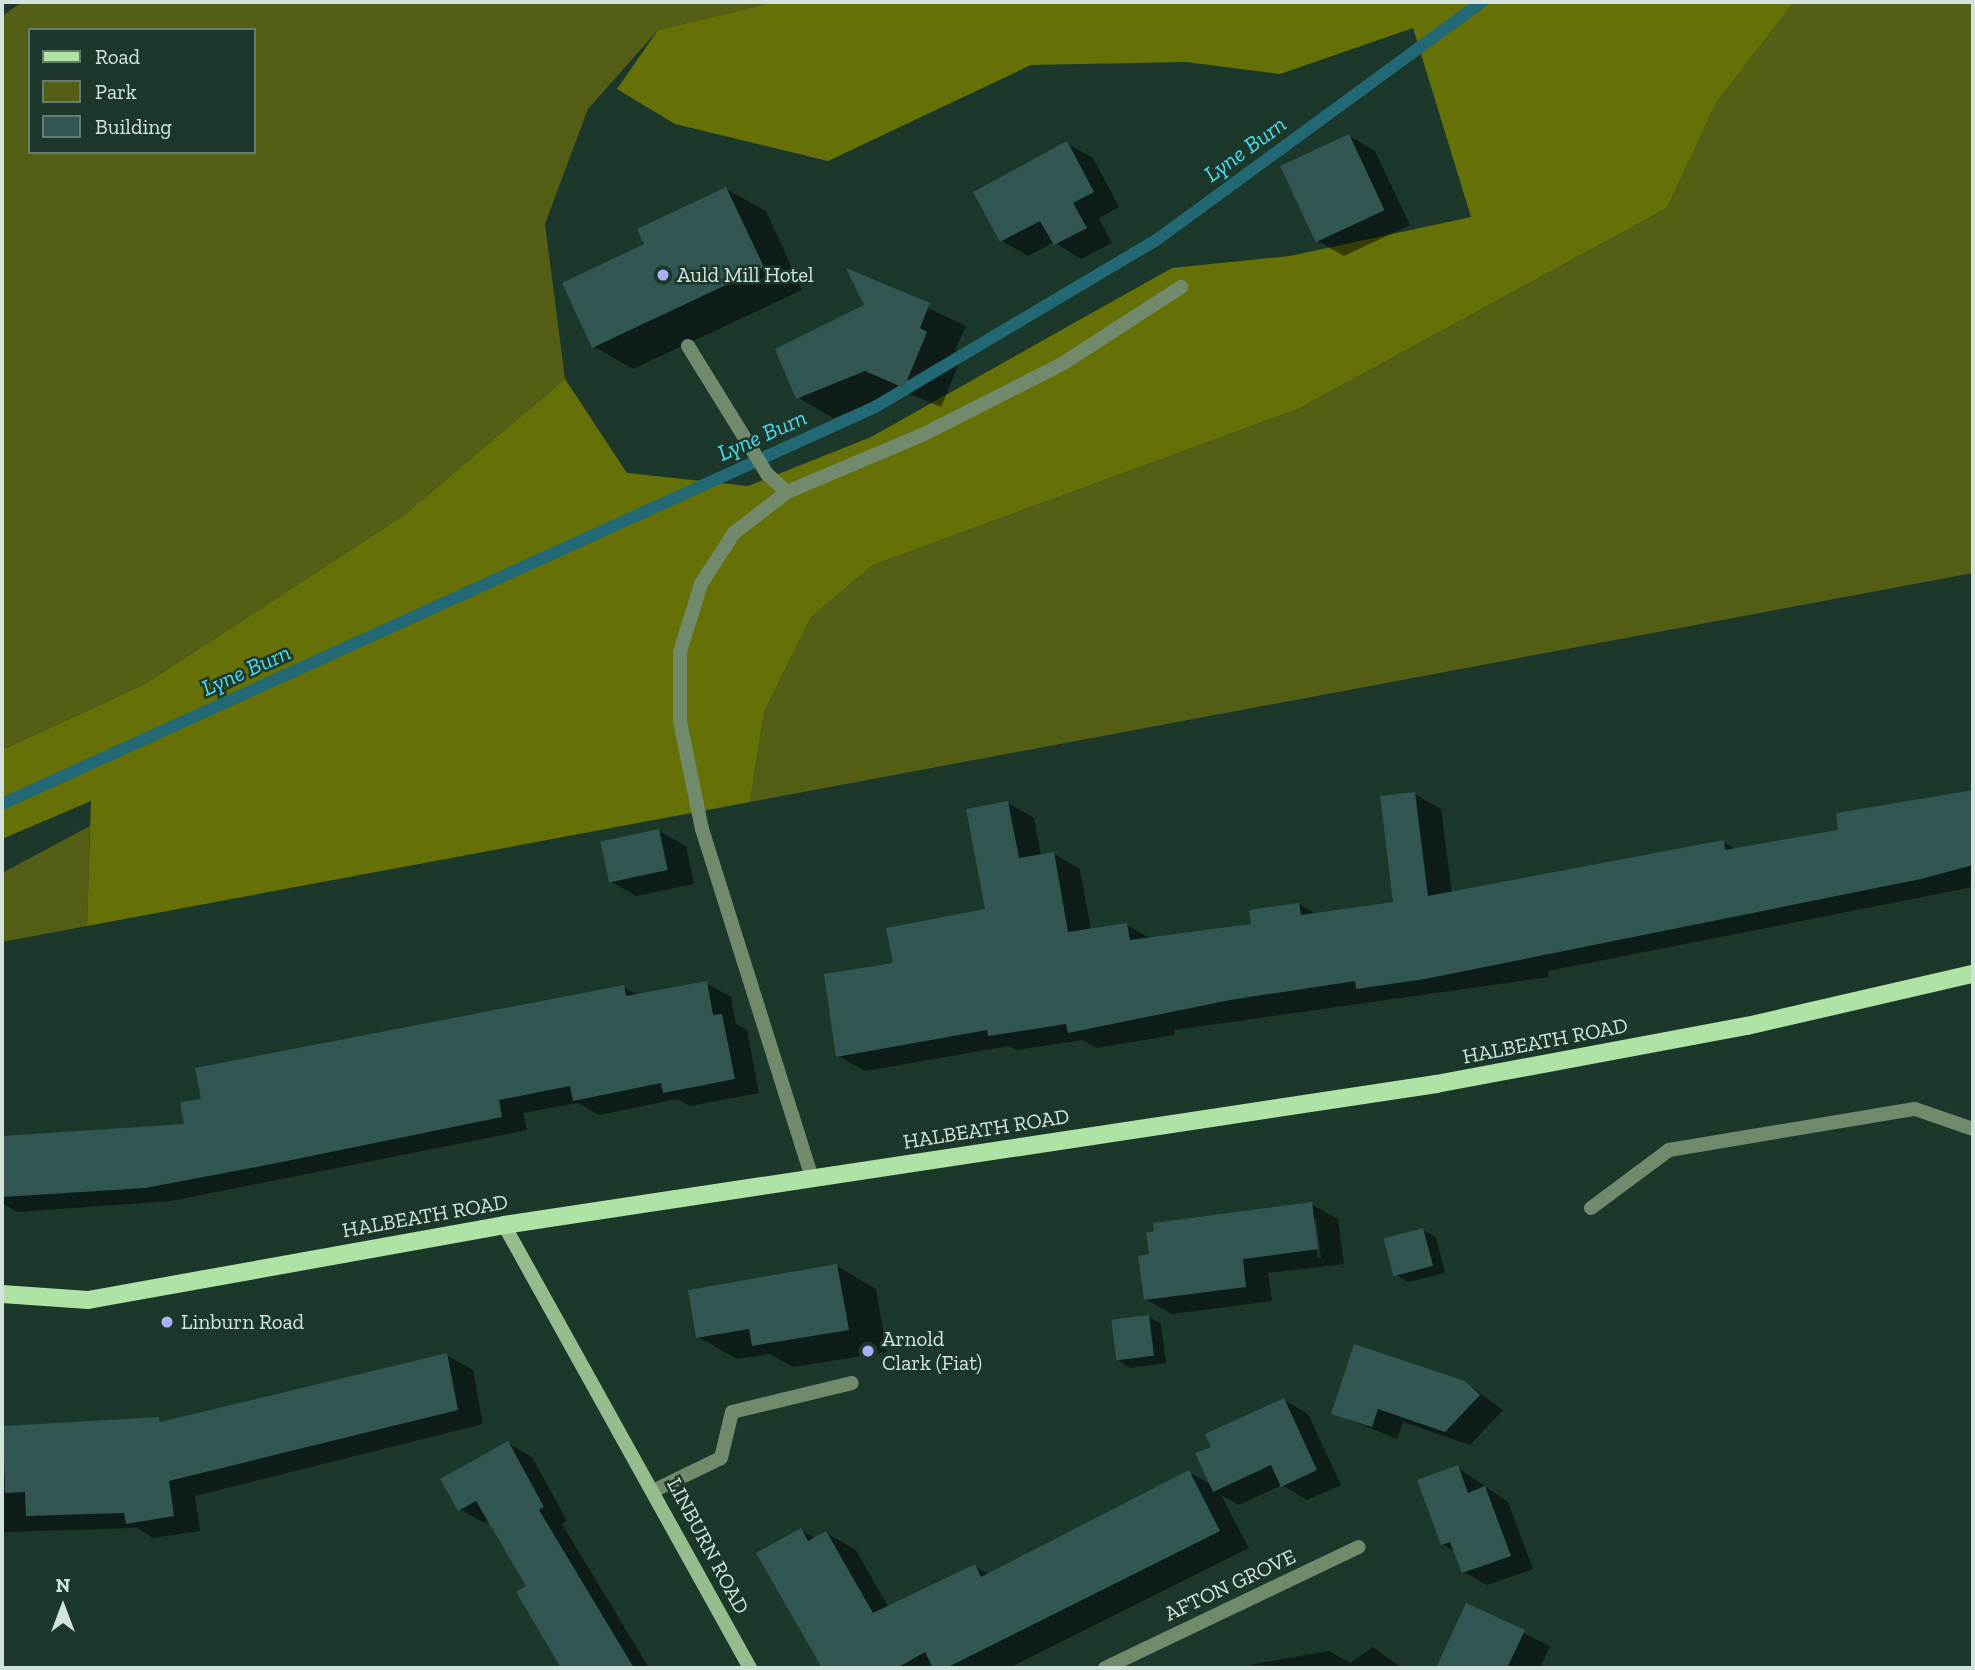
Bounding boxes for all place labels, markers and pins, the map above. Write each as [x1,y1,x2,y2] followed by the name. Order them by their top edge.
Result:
[677,262,814,288] place label: Auld Mill Hotel
[655,267,671,283] marker: Auld Mill Hotel
[181,1309,304,1335] place label: Linburn Road
[159,1314,175,1330] marker: Linburn Road
[882,1326,982,1376] place label: Arnold Clark (Fiat)
[860,1343,876,1359] marker: Arnold Clark (Fiat)

